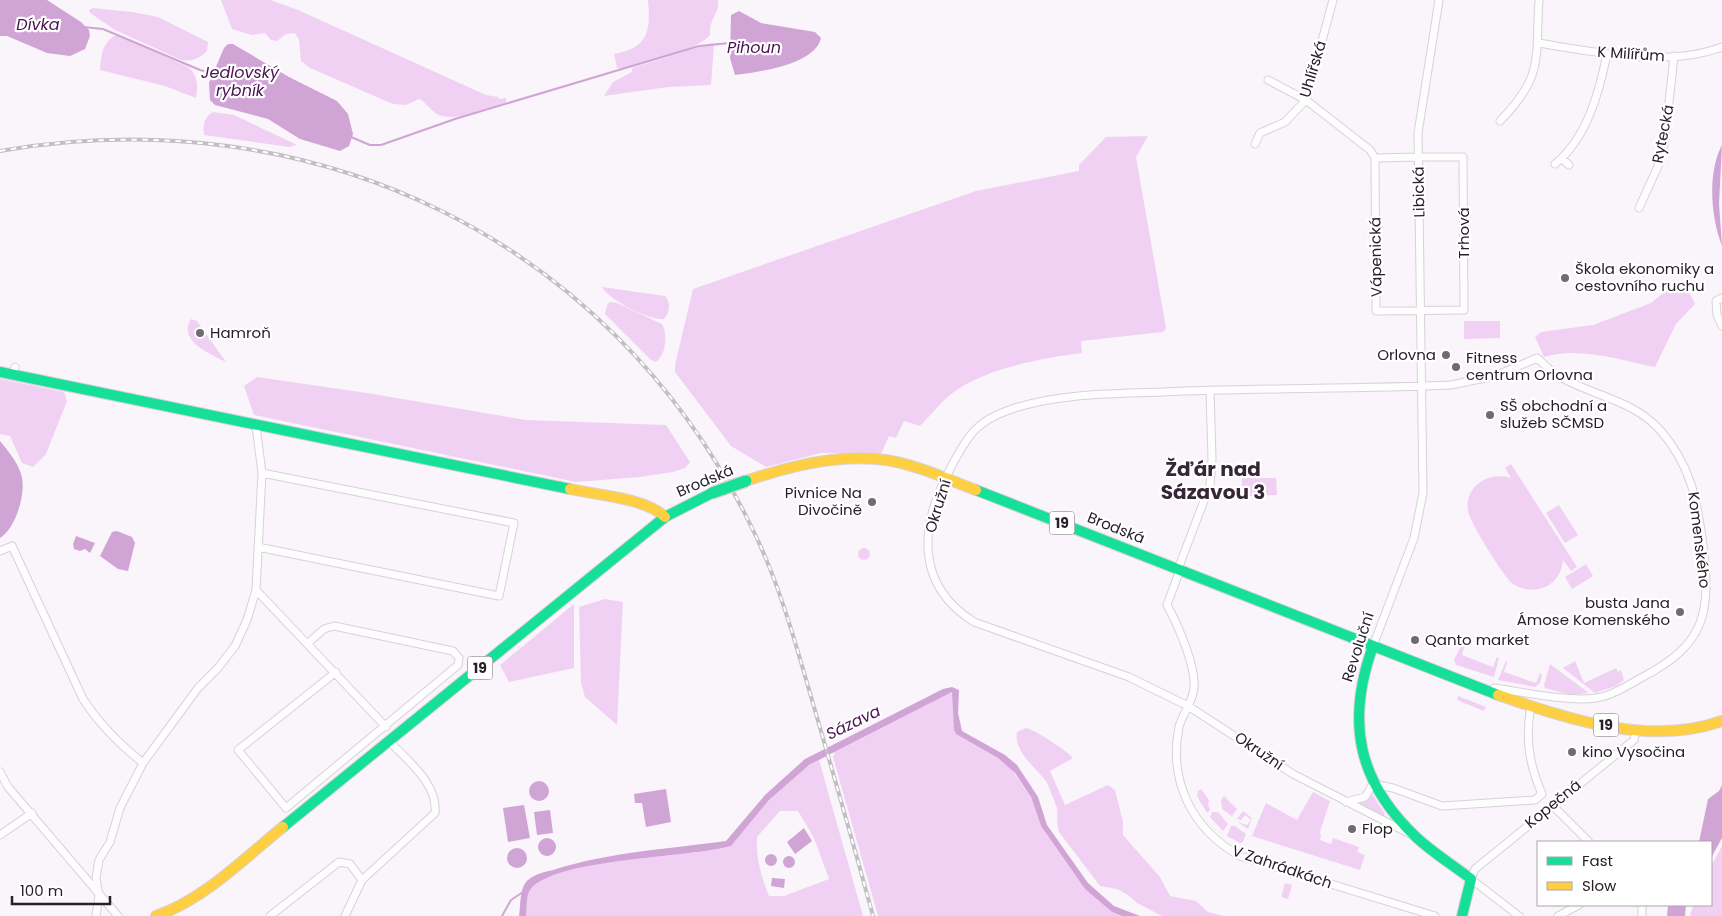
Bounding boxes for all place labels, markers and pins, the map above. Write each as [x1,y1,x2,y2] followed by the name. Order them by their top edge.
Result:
[1575,258,1714,296] place label: Škola ekonomiky a cestovního ruchu
[1559,272,1571,284] marker: Škola ekonomiky a cestovního ruchu
[210,322,271,343] place label: Hamroň
[194,327,206,339] marker: Hamroň
[1377,344,1436,365] place label: Orlovna
[1466,347,1593,385] place label: Fitness centrum Orlovna
[1440,349,1452,361] marker: Orlovna
[1450,361,1462,373] marker: Fitness centrum Orlovna
[1500,395,1607,433] place label: SŠ obchodní a služeb SČMSD
[1484,409,1496,421] marker: SŠ obchodní a služeb SČMSD
[785,482,862,520] place label: Pivnice Na Divočině
[866,496,878,508] marker: Pivnice Na Divočině
[1517,592,1670,630] place label: busta Jana Ámose Komenského
[1674,606,1686,618] marker: busta Jana Ámose Komenského
[1425,629,1529,650] place label: Qanto market
[1409,634,1421,646] marker: Qanto market
[1582,741,1685,762] place label: kino Vysočina
[1566,746,1578,758] marker: kino Vysočina
[1362,818,1393,839] place label: Flop
[1346,823,1358,835] marker: Flop

